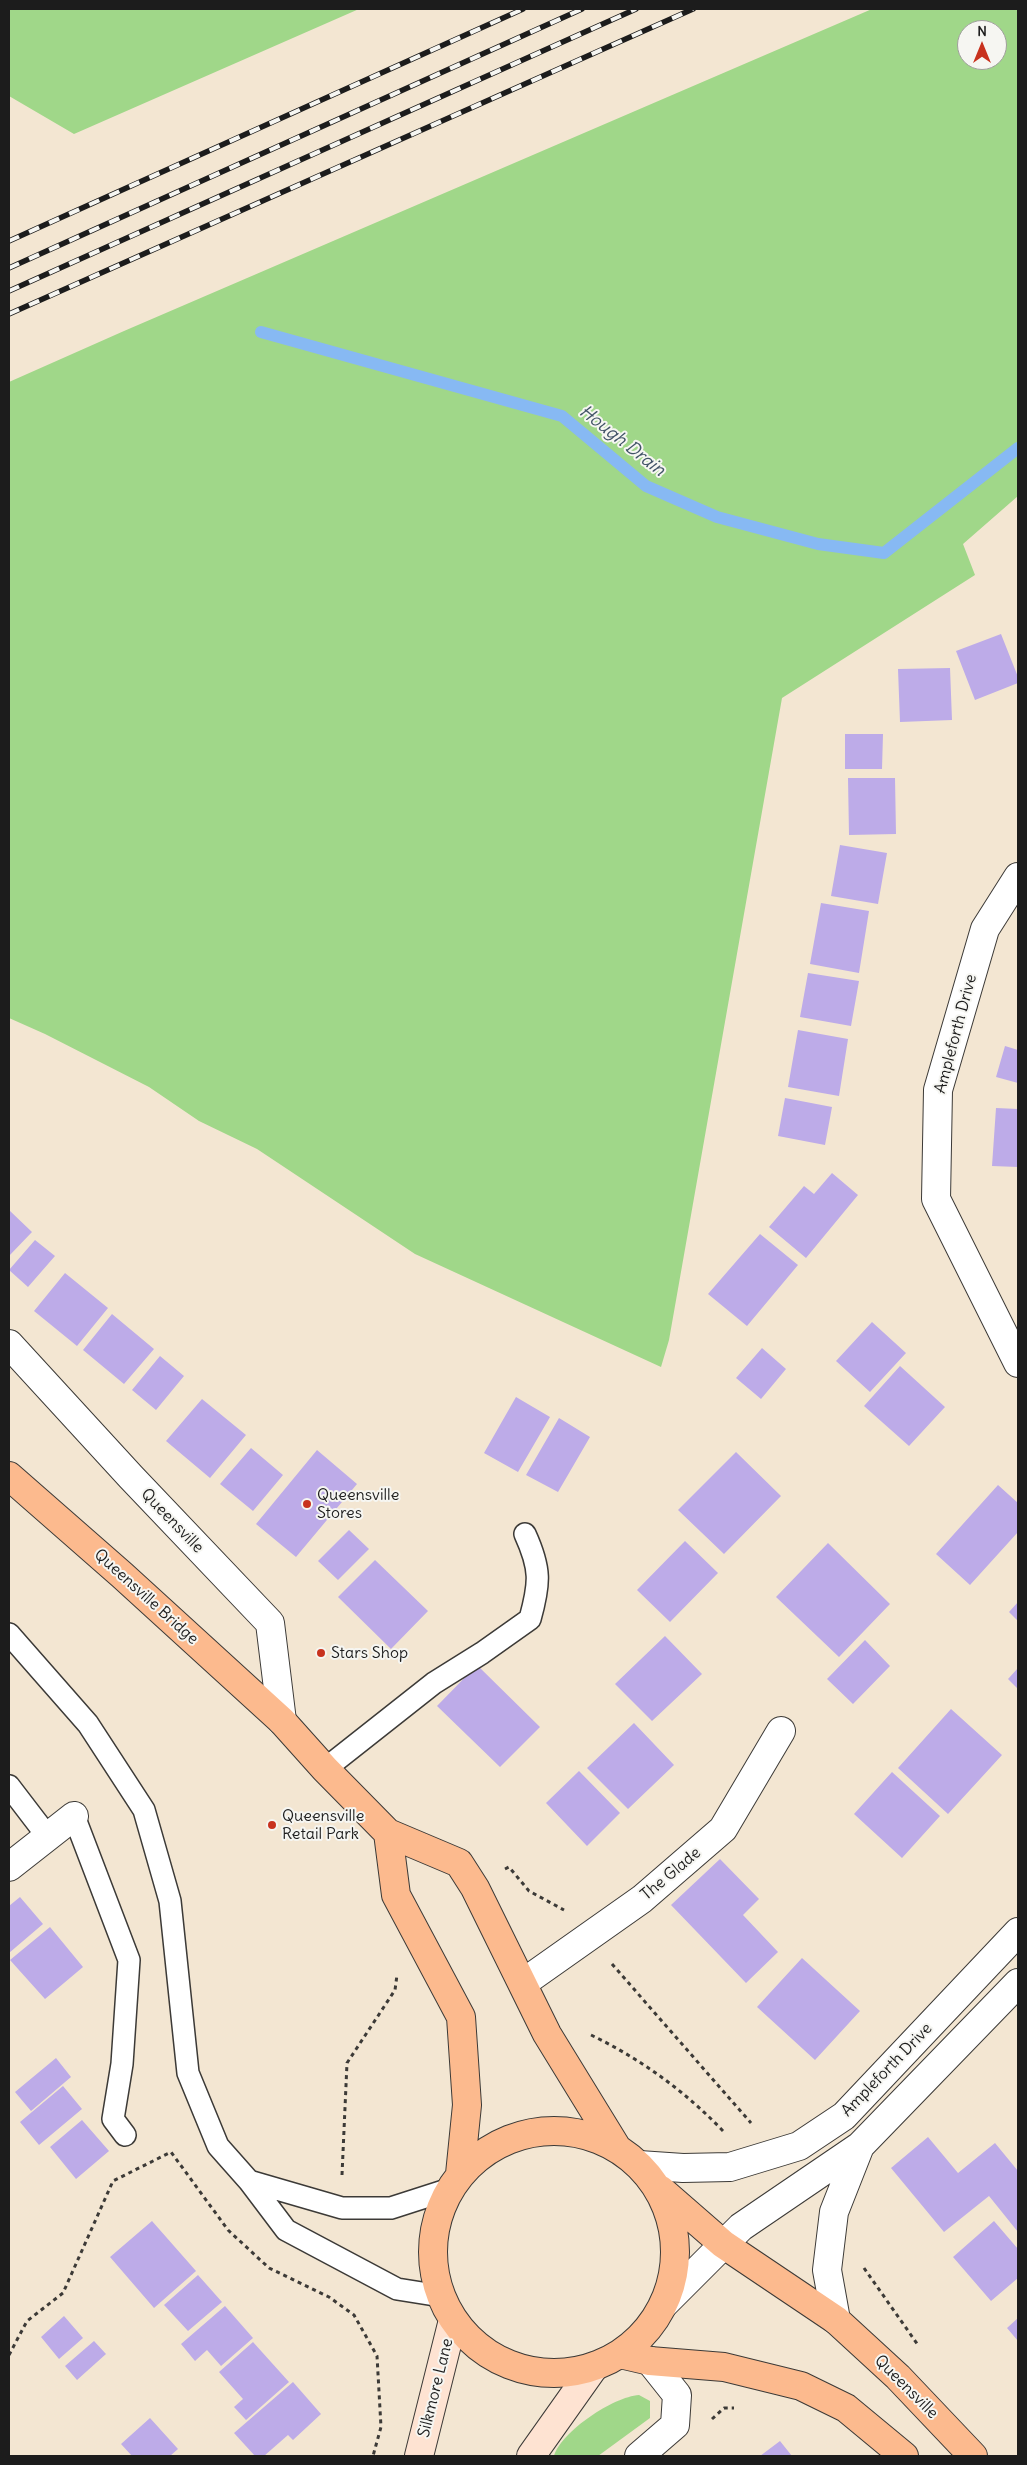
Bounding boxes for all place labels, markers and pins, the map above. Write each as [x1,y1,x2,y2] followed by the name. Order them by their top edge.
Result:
[317,1485,399,1523] place label: Queensville Stores
[301,1498,313,1510] marker: Queensville Stores
[331,1643,408,1663] place label: Stars Shop
[315,1647,327,1659] marker: Stars Shop
[282,1806,364,1844] place label: Queensville Retail Park
[266,1819,278,1831] marker: Queensville Retail Park

